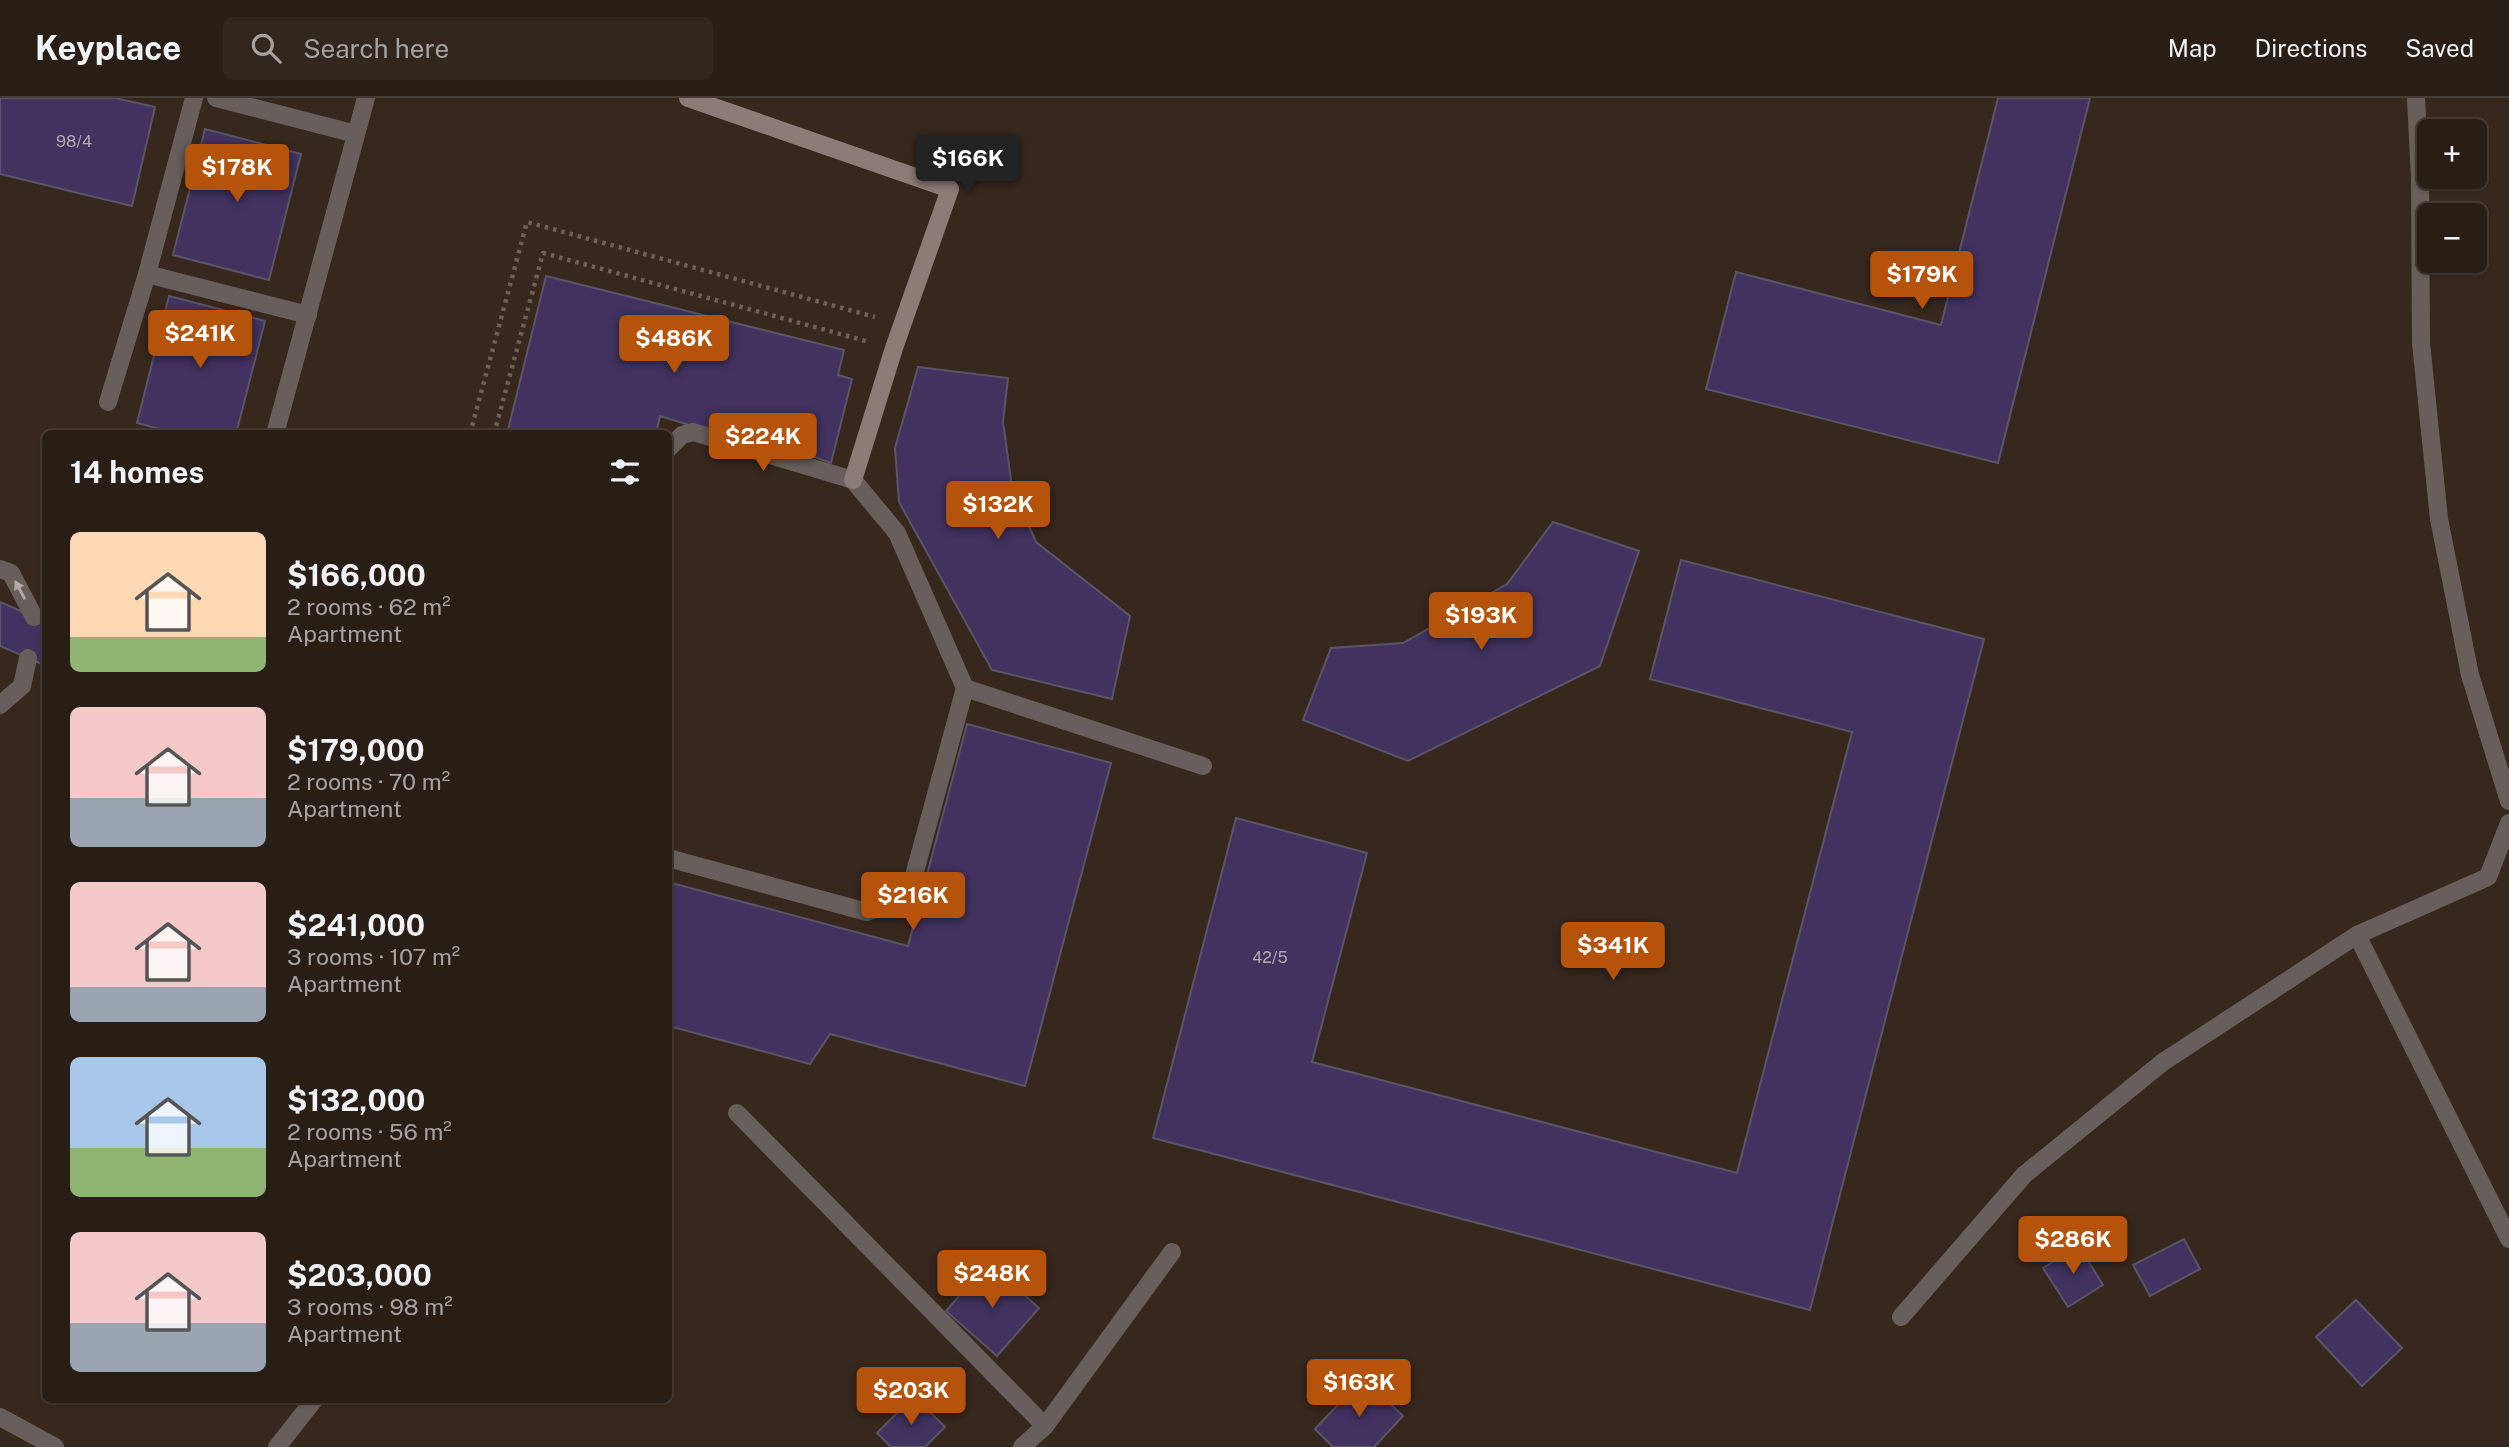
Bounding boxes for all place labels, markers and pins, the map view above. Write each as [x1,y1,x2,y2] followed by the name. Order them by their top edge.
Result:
[919,136,1017,195] pin: $166K
[188,144,286,204] pin: $178K
[1873,252,1971,311] pin: $179K
[151,310,249,370] pin: $241K
[625,316,723,375] pin: $486K
[714,414,812,473] pin: $224K
[949,482,1047,541] pin: $132K
[1432,592,1530,652] pin: $193K
[864,872,962,932] pin: $216K
[1564,922,1662,982] pin: $341K
[2024,1216,2122,1276] pin: $286K
[943,1250,1041,1310] pin: $248K
[1310,1360,1408,1419] pin: $163K
[862,1368,960,1427] pin: $203K

